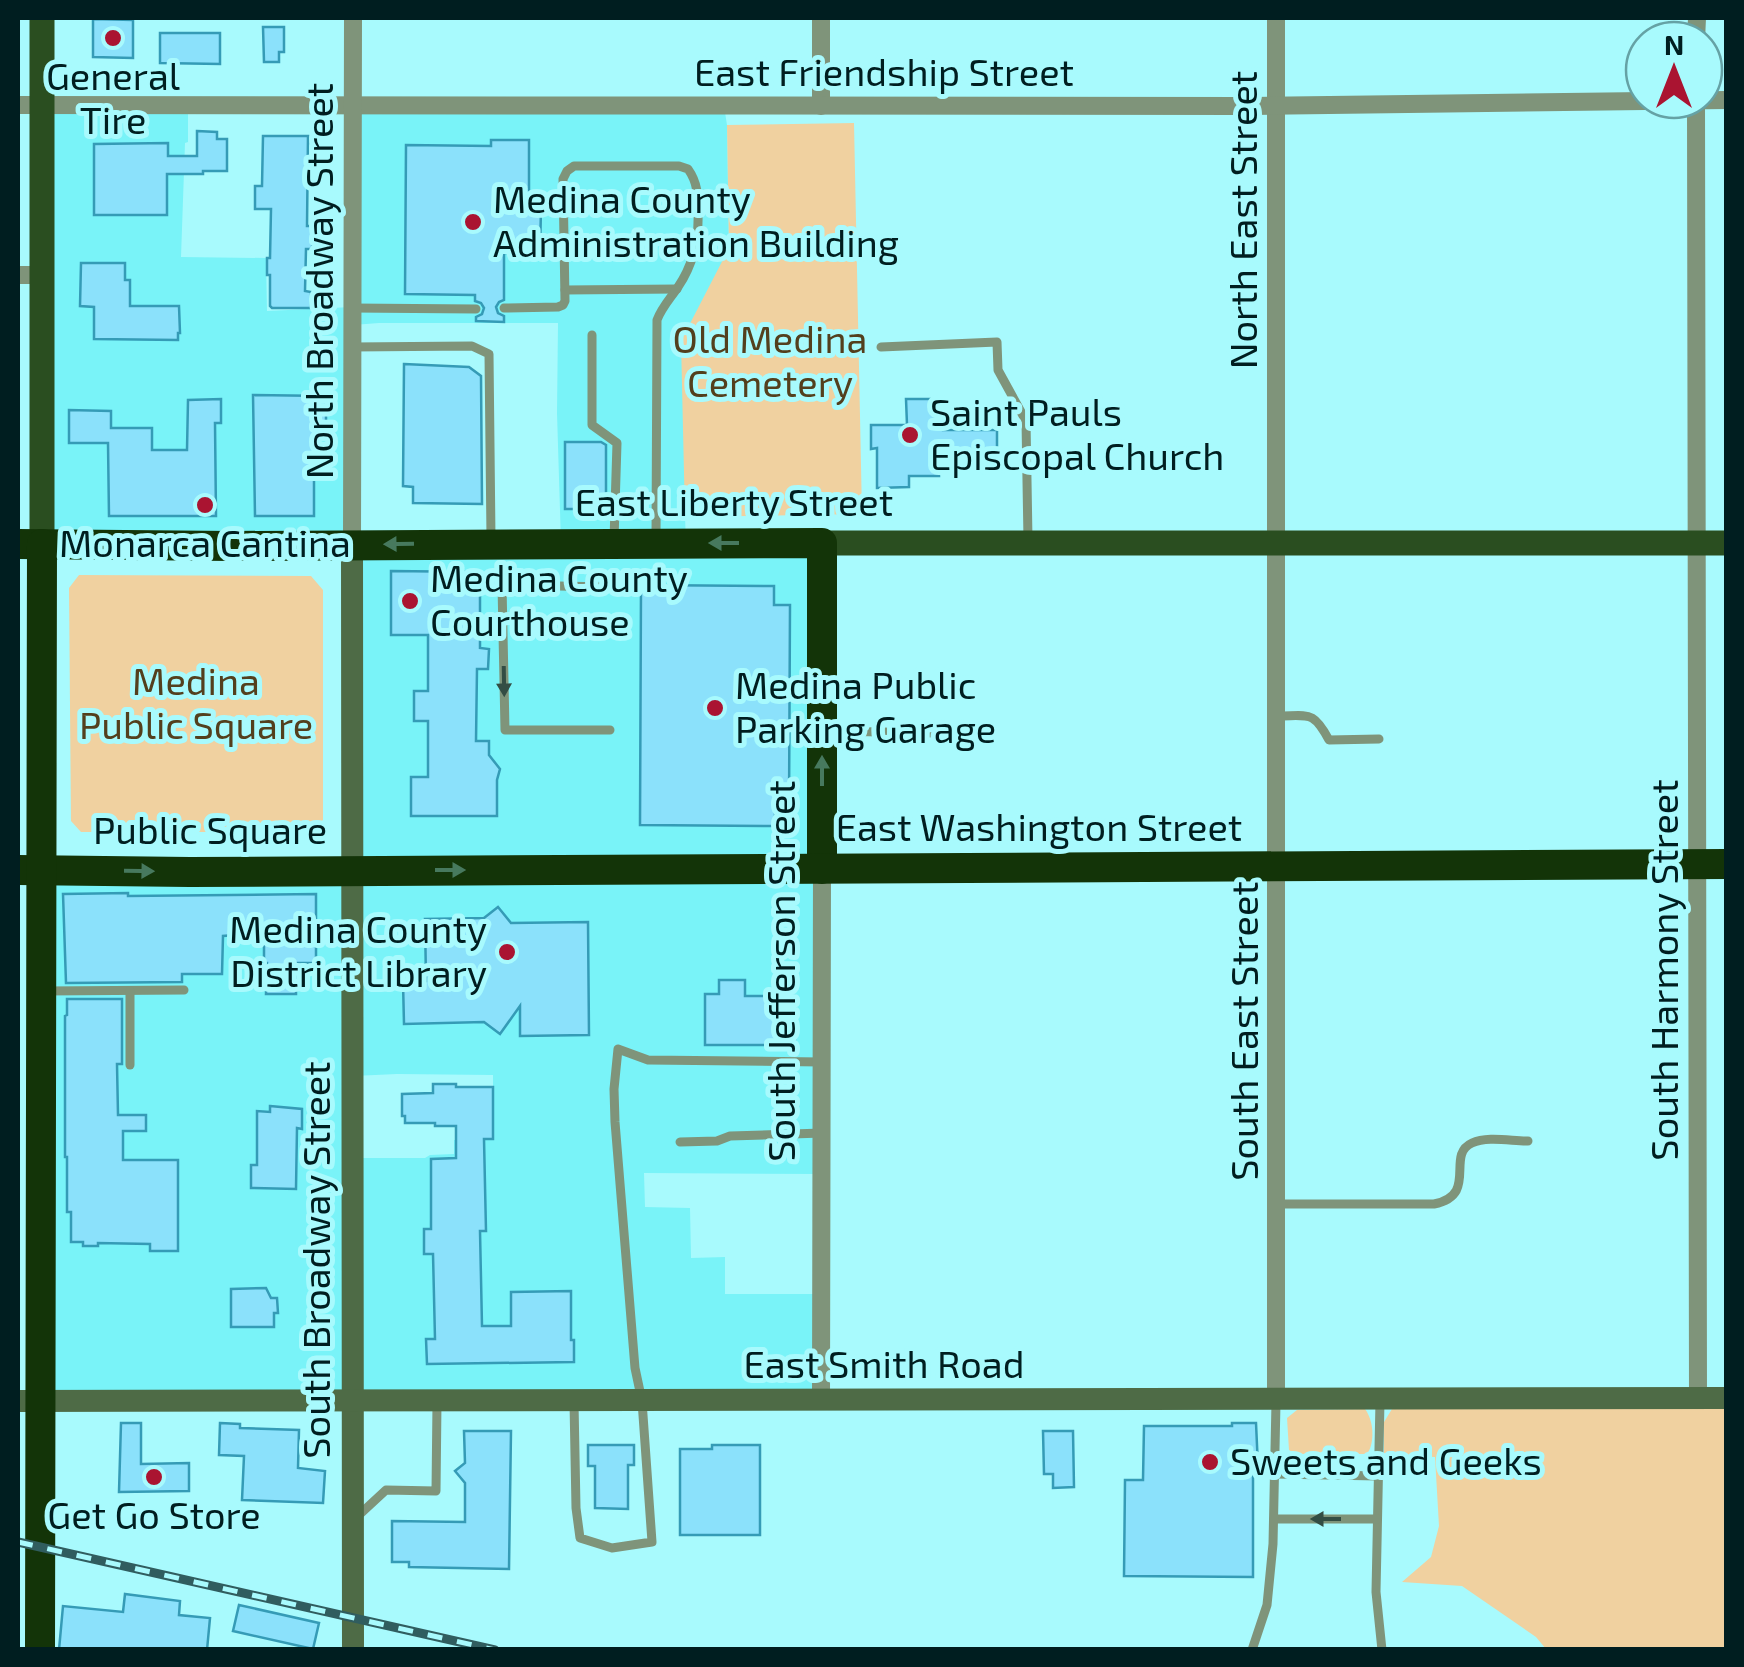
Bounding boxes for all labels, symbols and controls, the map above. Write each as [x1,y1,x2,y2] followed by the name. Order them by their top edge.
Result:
[1624,20,1724,120] north arrow
[102,27,124,49] marker: General Tire
[1664,27,1684,61] text: N
[694,48,1074,94] street label: East Friendship Street
[46,52,180,142] place label: General Tire
[1219,71,1265,369] street label: North East Street
[295,83,341,479] street label: North Broadway Street
[493,175,899,265] place label: Medina County Administration Building
[462,211,484,233] marker: Medina County Administration Building
[673,315,867,405] park label: Old Medina Cemetery
[930,388,1224,478] place label: Saint Pauls Episcopal Church
[899,424,921,446] marker: Saint Pauls Episcopal Church
[575,478,893,524] street label: East Liberty Street
[194,494,216,516] marker: Monarca Cantina
[59,519,351,565] place label: Monarca Cantina
[708,535,740,551] one-way arrow
[383,537,415,553] one-way arrow
[430,554,688,644] place label: Medina County Courthouse
[399,590,421,612] marker: Medina County Courthouse
[79,657,313,747] park label: Medina Public Square
[735,661,996,751] place label: Medina Public Parking Garage
[496,665,512,697] one-way arrow
[704,697,726,719] marker: Medina Public Parking Garage
[814,755,830,787] one-way arrow
[1640,779,1686,1161] street label: South Harmony Street
[757,780,803,1162] street label: South Jefferson Street
[836,803,1242,849] street label: East Washington Street
[93,806,327,852] street label: Public Square
[435,862,467,878] one-way arrow
[124,863,156,879] one-way arrow
[1220,881,1266,1181] street label: South East Street
[229,905,487,995] place label: Medina County District Library
[496,941,518,963] marker: Medina County District Library
[292,1061,338,1459] street label: South Broadway Street
[744,1340,1024,1386] street label: East Smith Road
[1230,1437,1542,1483] place label: Sweets and Geeks
[1199,1451,1221,1473] marker: Sweets and Geeks
[143,1466,165,1488] marker: Get Go Store
[47,1491,261,1537] place label: Get Go Store
[1309,1511,1341,1527] one-way arrow

